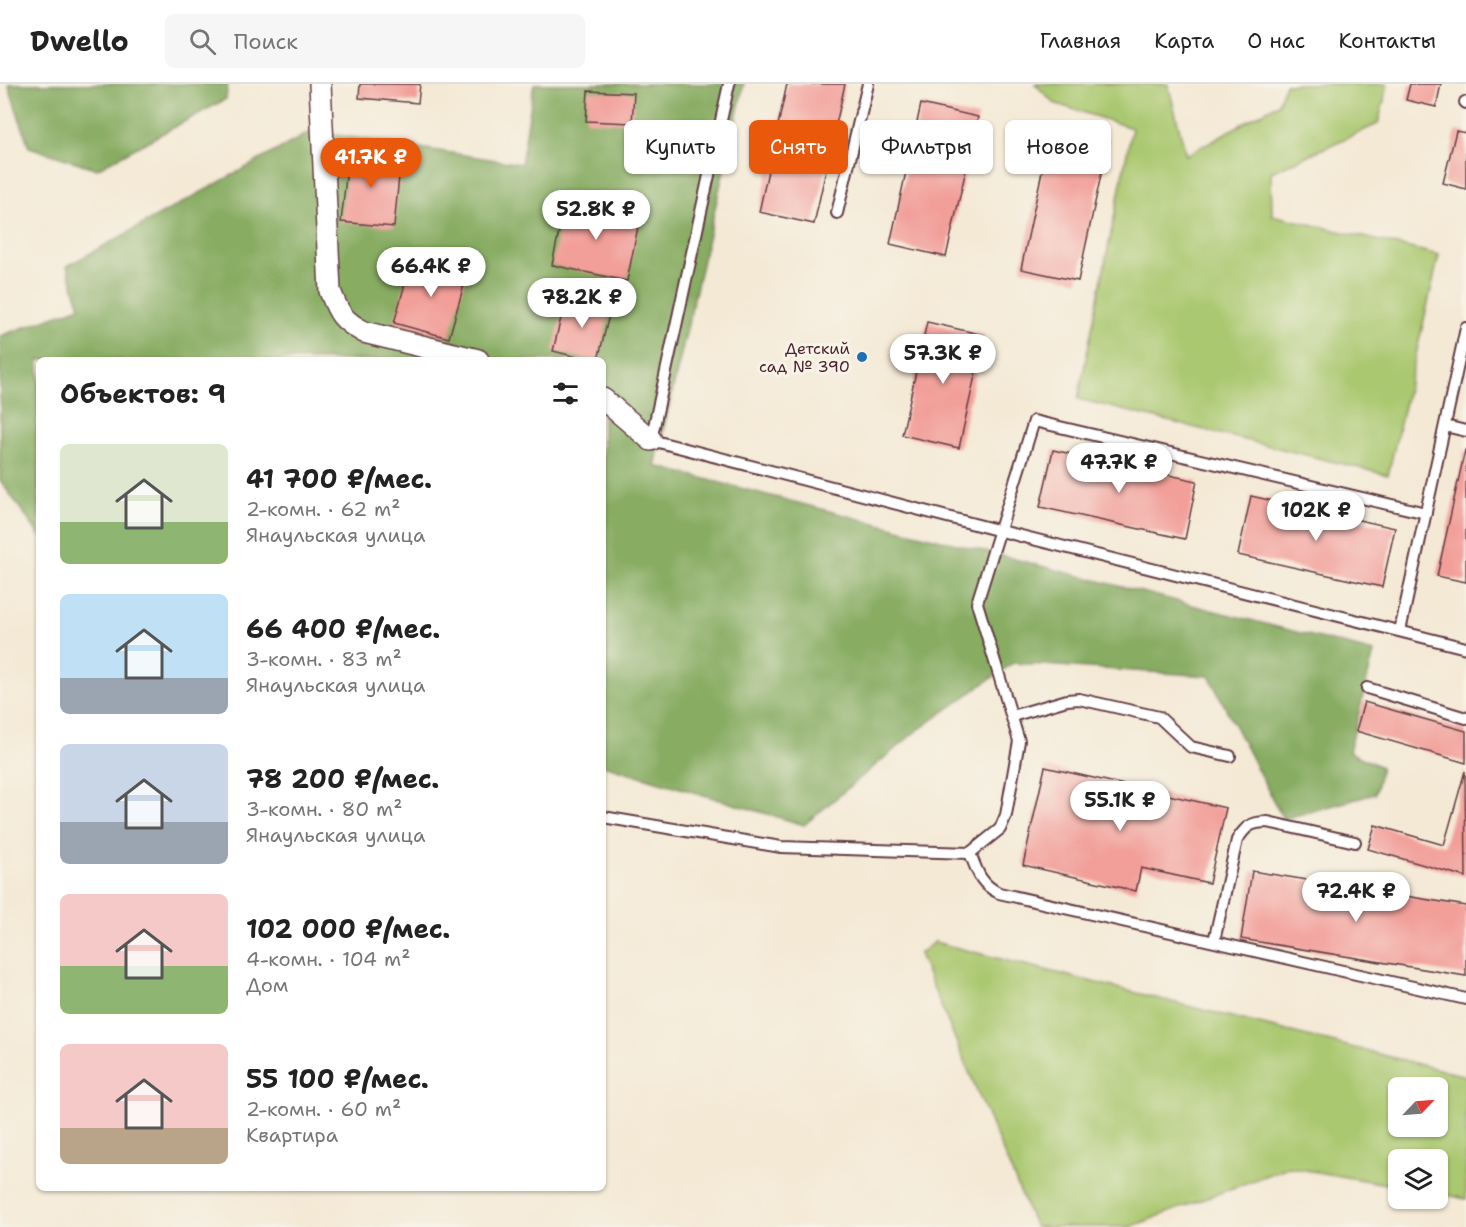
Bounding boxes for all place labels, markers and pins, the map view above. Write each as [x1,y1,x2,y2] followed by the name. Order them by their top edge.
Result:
[316,138,426,189] pin: 41.7K ₽
[541,190,651,241] pin: 52.8K ₽
[376,247,486,298] pin: 66.4K ₽
[527,278,637,329] pin: 78.2K ₽
[888,334,998,385] pin: 57.3K ₽
[759,338,850,377] place label: Детский сад № 390
[855,350,869,364] marker: Детский сад № 390
[1064,443,1174,494] pin: 47.7K ₽
[1267,491,1365,542] pin: 102K ₽
[1065,781,1175,832] pin: 55.1K ₽
[1301,872,1411,923] pin: 72.4K ₽

